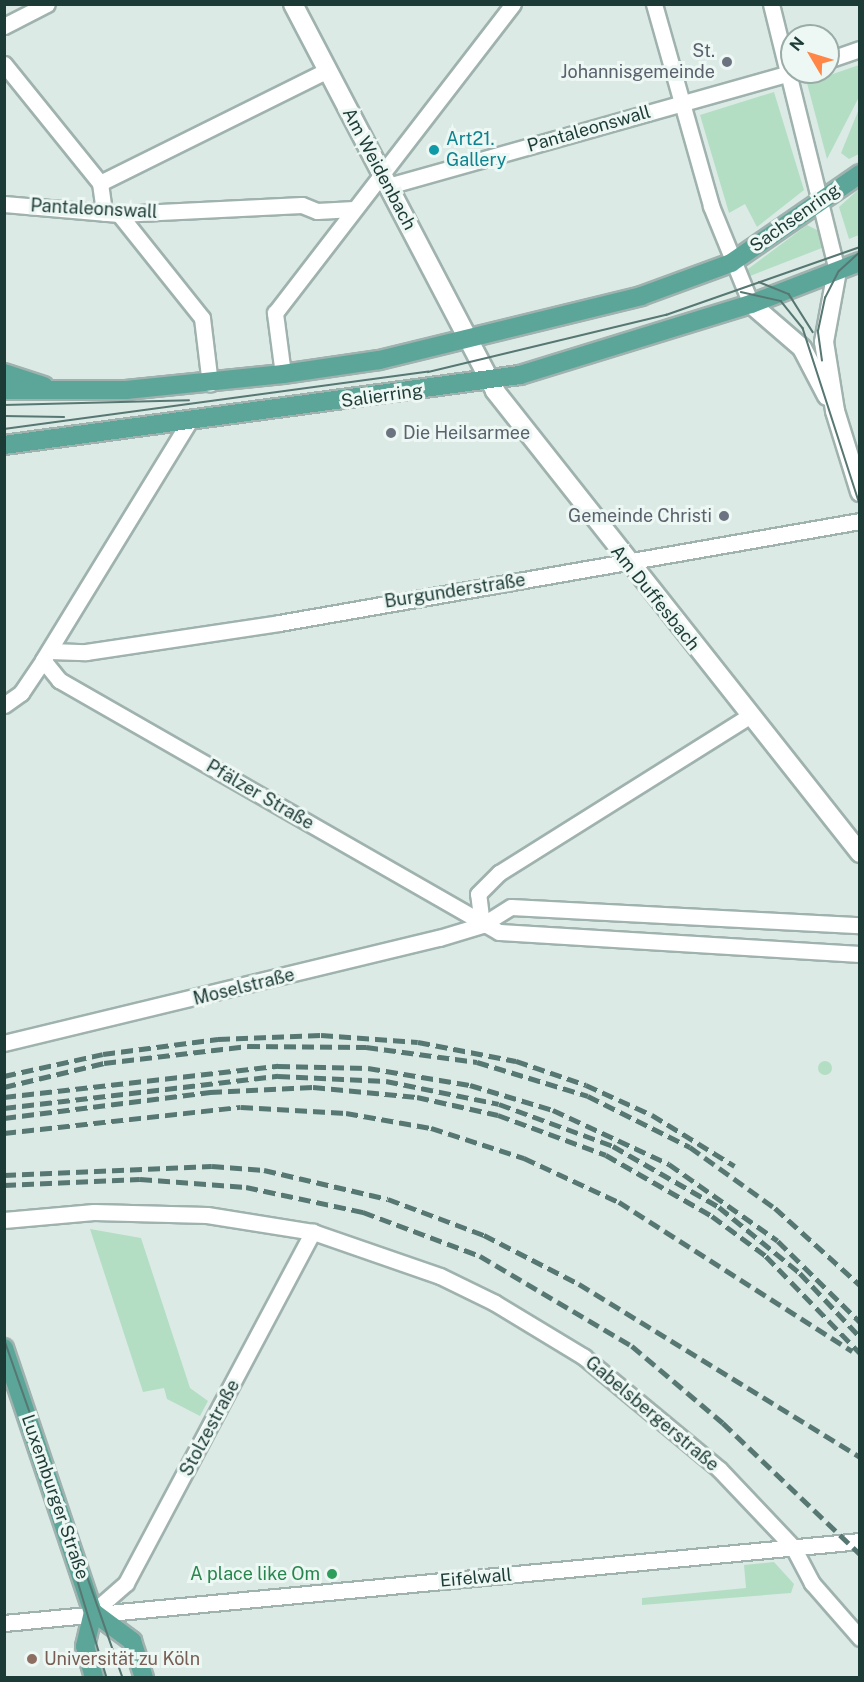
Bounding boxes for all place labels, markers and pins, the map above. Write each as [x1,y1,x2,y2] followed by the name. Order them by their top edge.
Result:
[560,41,715,84] place label: St. Johannisgemeinde
[720,55,734,69] marker: St. Johannisgemeinde
[446,129,506,172] place label: Art21. Gallery
[427,143,441,157] marker: Art21. Gallery
[403,422,530,444] place label: Die Heilsarmee
[384,426,398,440] marker: Die Heilsarmee
[568,505,712,527] place label: Gemeinde Christi
[717,509,731,523] marker: Gemeinde Christi
[190,1563,320,1585] place label: A place like Om
[325,1567,339,1581] marker: A place like Om
[44,1648,200,1670] place label: Universität zu Köln
[25,1652,39,1666] marker: Universität zu Köln

